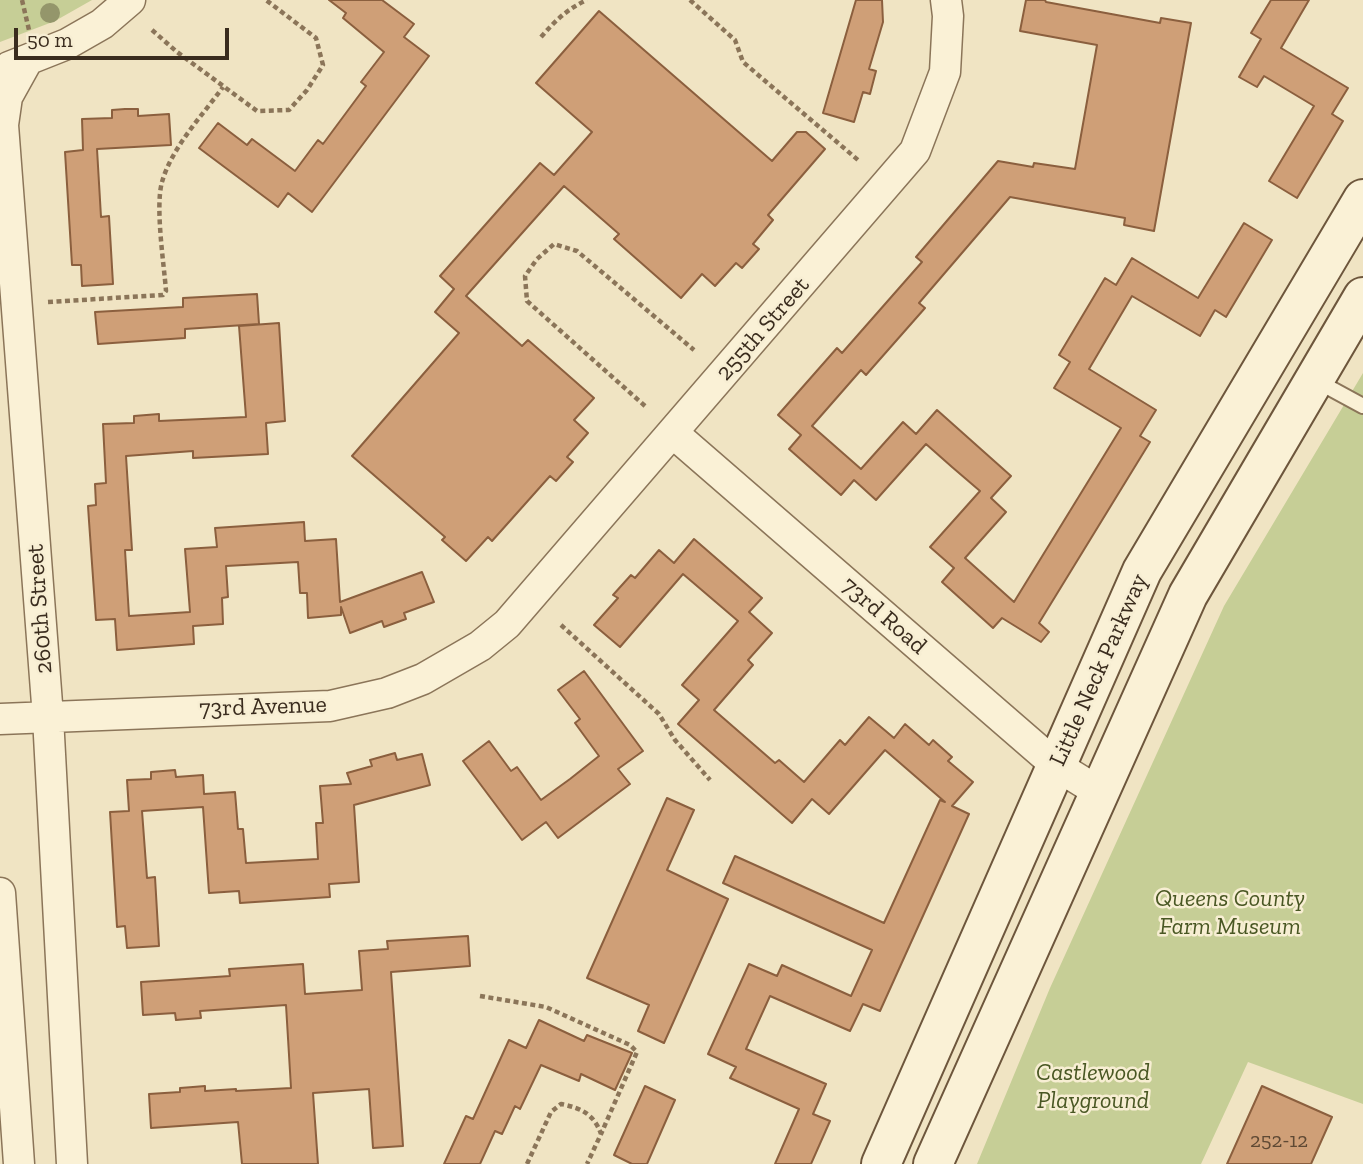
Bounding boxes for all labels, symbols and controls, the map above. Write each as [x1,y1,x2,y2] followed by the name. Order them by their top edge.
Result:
[18,14,233,58] scale bar
[27,27,73,52] text: 50 m
[710,271,816,387] street label: 255th Street
[21,543,59,675] street label: 260th Street
[1044,569,1154,771] street label: Little Neck Parkway
[836,571,932,661] street label: 73rd Road
[199,690,327,724] street label: 73rd Avenue
[1155,885,1305,941] park label: Queens County Farm Museum
[1036,1059,1150,1115] park label: Castlewood Playground
[1250,1128,1308,1154] house number: 252-12

